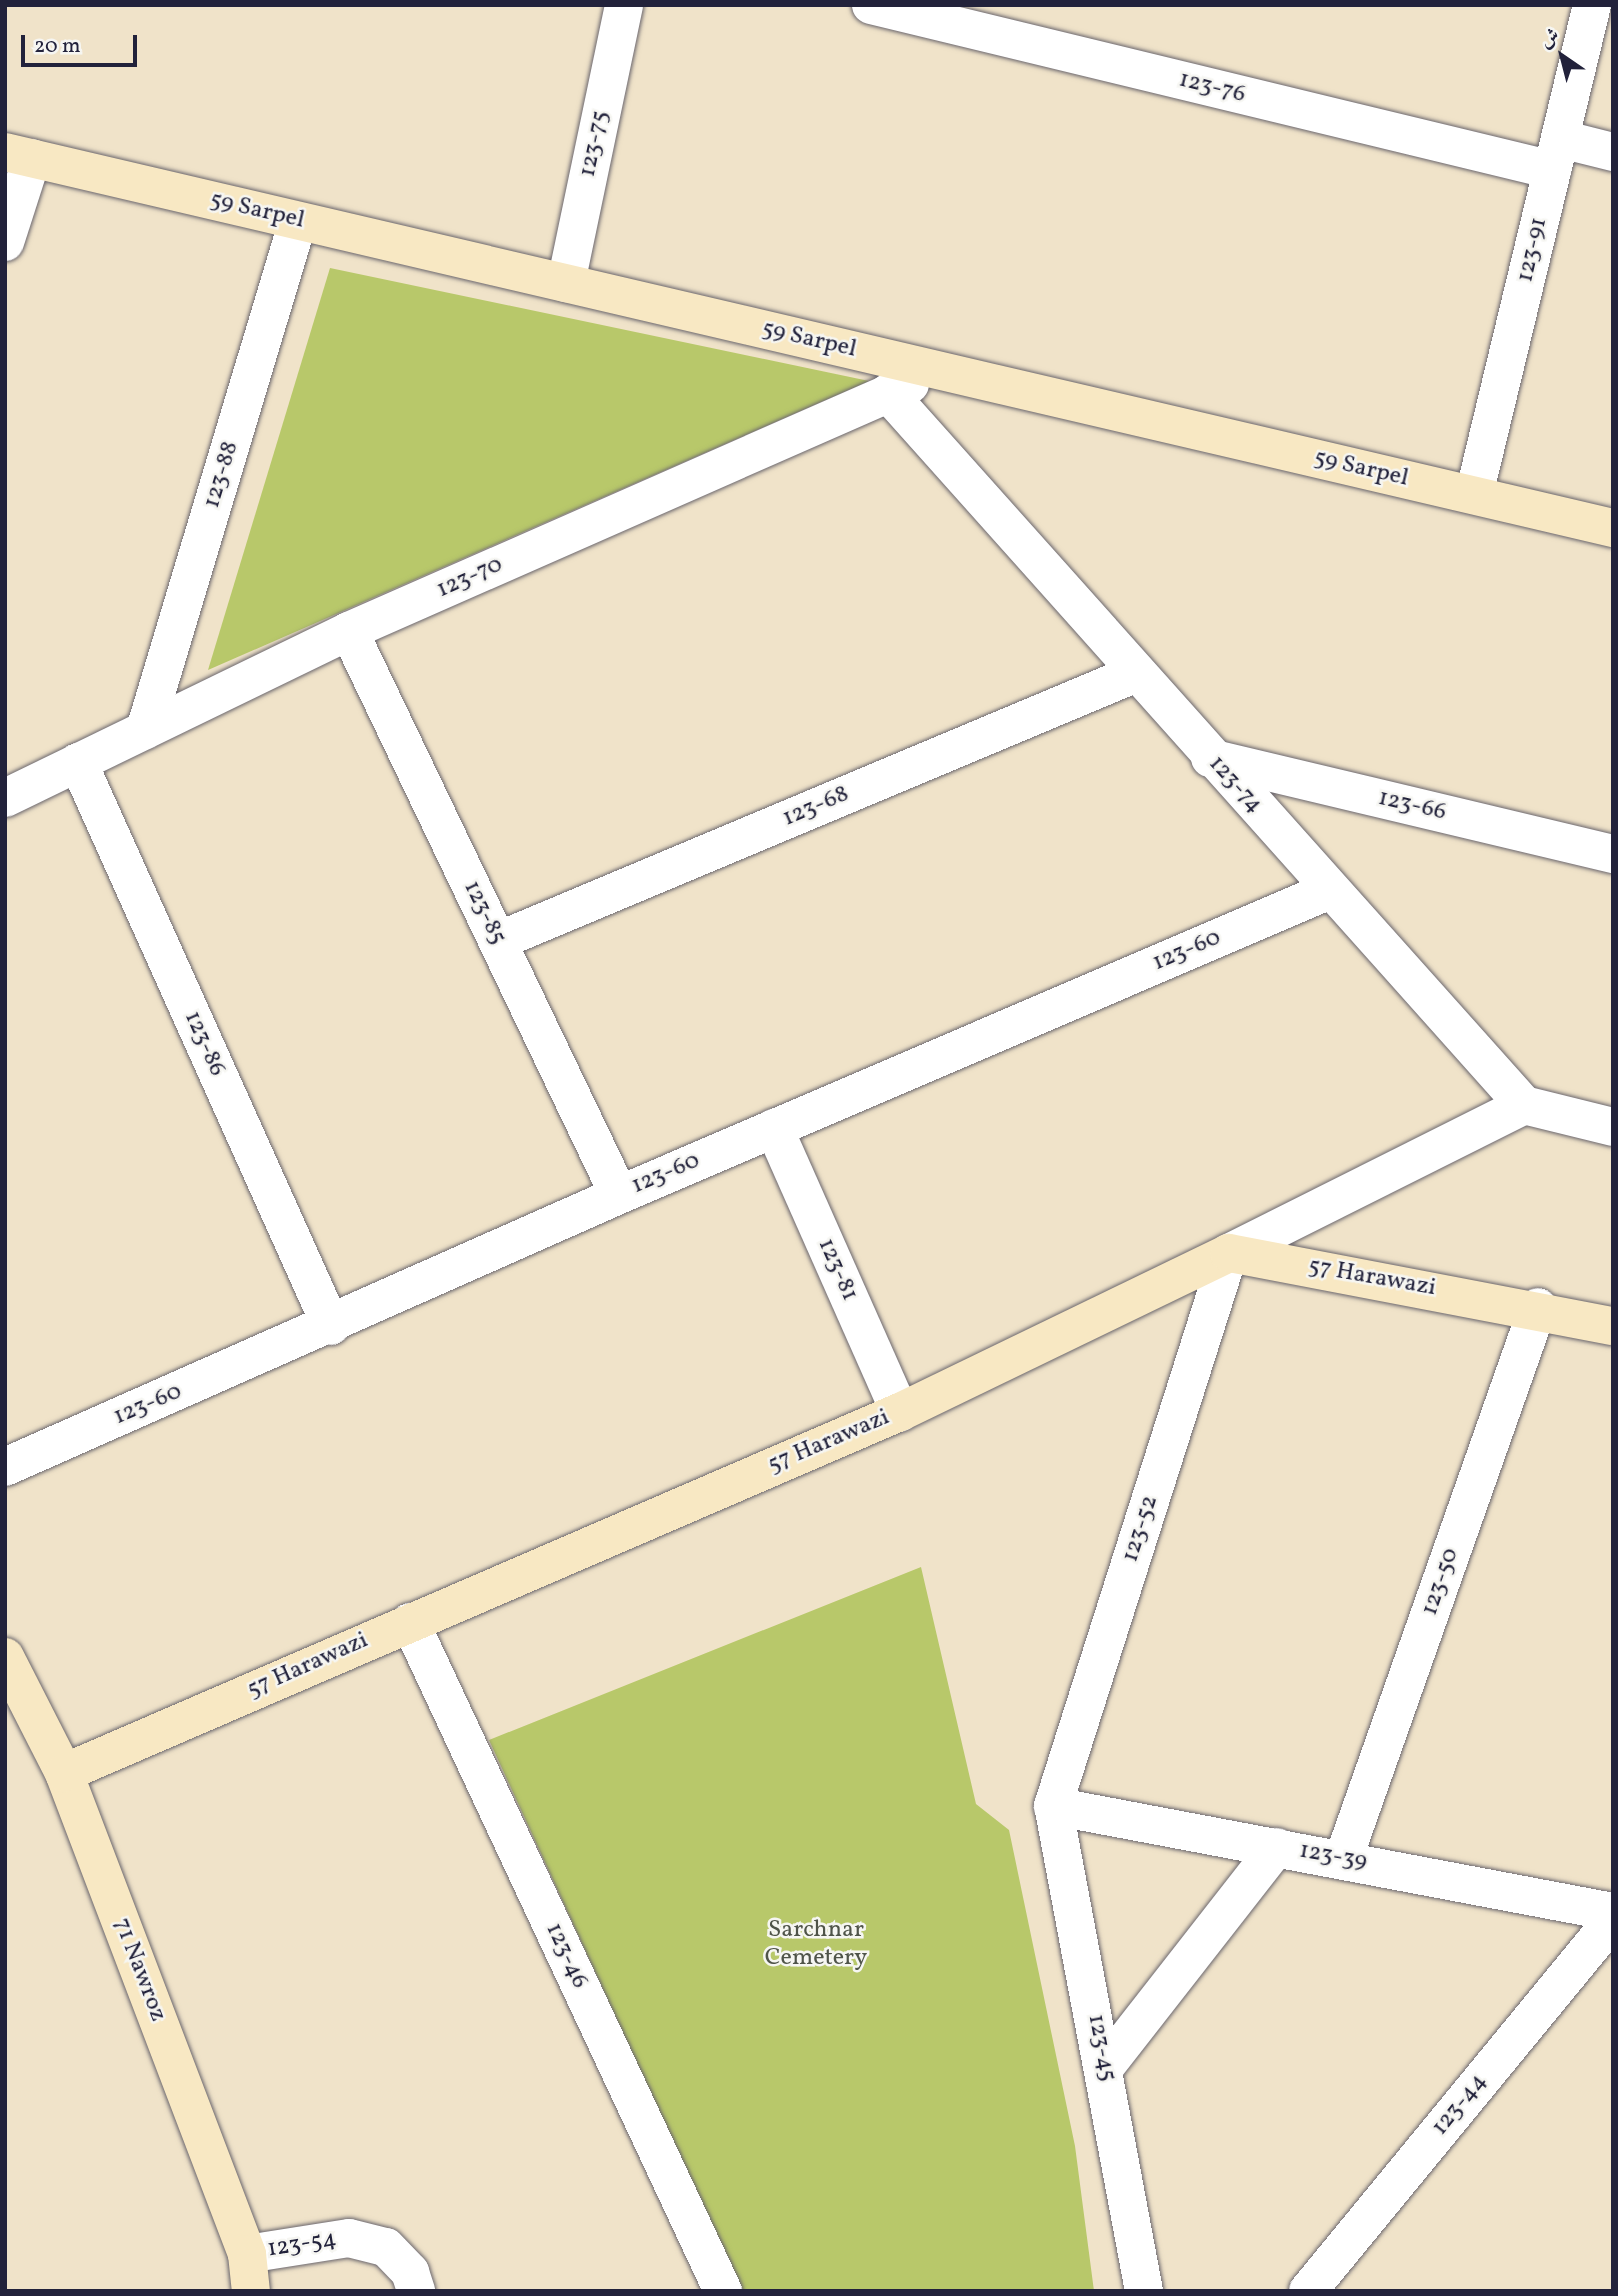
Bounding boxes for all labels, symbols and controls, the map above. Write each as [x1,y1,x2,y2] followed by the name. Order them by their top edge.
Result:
[24,21,140,65] scale bar
[1527,21,1597,91] north arrow
[1535,23,1565,55] text: ش
[34,32,80,61] text: 20 m
[1176,66,1248,110] street label: 123-76
[574,108,616,180] street label: 123-75
[207,186,307,236] street label: 59 Sarpel
[1512,215,1554,285] street label: 123-91
[759,315,859,365] street label: 59 Sarpel
[198,438,246,512] street label: 123-88
[1311,444,1411,494] street label: 59 Sarpel
[433,551,507,605] street label: 123-70
[1202,750,1268,820] street label: 123-74
[779,780,853,834] street label: 123-68
[1375,784,1449,828] street label: 123-66
[456,876,512,950] street label: 123-85
[1149,924,1225,978] street label: 123-60
[177,1007,231,1081] street label: 123-86
[628,1147,704,1201] street label: 123-60
[811,1234,863,1306] street label: 123-81
[1306,1253,1438,1303] street label: 57 Harawazi
[110,1378,186,1432] street label: 123-60
[764,1404,894,1480] street label: 57 Harawazi
[1117,1492,1165,1566] street label: 123-52
[1416,1545,1466,1619] street label: 123-50
[243,1627,373,1705] street label: 57 Harawazi
[1297,1837,1369,1877] street label: 123-39
[106,1914,172,2026] street label: 71 Nawroz
[765,1917,867,1973] park label: Sarchnar Cemetery
[538,1919,594,1993] street label: 123-46
[1080,2012,1122,2084] street label: 123-45
[1426,2068,1494,2142] street label: 123-44
[265,2225,339,2265] street label: 123-54

